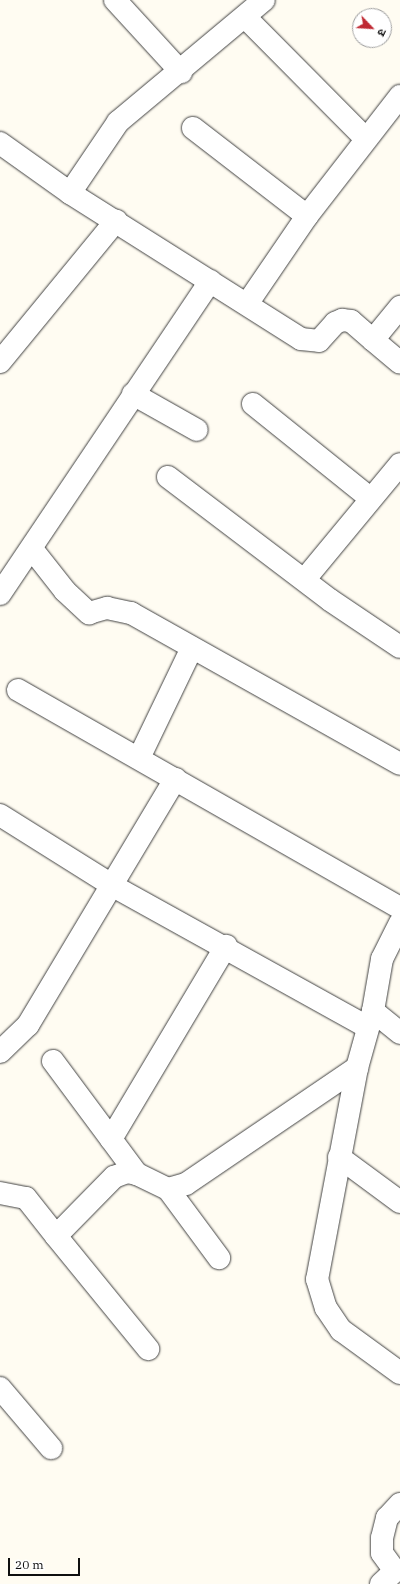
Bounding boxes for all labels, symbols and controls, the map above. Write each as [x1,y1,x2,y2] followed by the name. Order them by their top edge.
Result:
[352,8,392,48] north arrow
[374,27,390,39] text: उ
[10,1550,82,1576] scale bar
[15,1557,44,1572] text: 20 m

